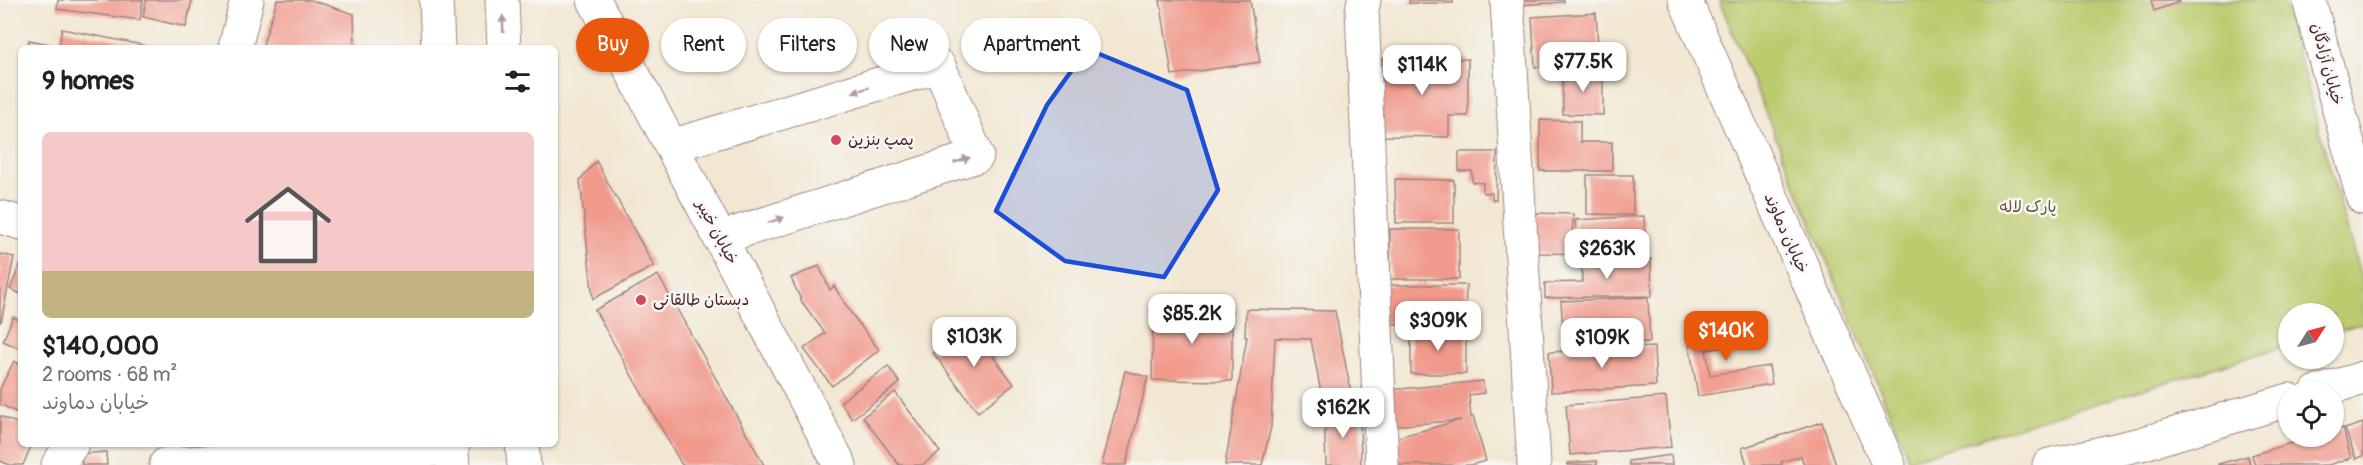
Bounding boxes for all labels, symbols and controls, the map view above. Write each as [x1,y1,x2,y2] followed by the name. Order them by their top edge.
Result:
[498,14,507,33] one-way arrow
[576,18,649,72] chip: Buy
[661,18,746,72] chip: Rent
[758,18,857,72] chip: Filters
[869,18,949,72] chip: New
[961,18,1101,72] chip: Apartment
[2306,21,2348,107] street label: خیابان آزادگان
[1534,42,1632,93] pin: $77.5K
[1380,45,1464,96] pin: $114K
[1553,49,1613,74] text: $77.5K
[1397,52,1447,77] text: $114K
[42,65,134,97] text: 9 homes
[501,65,534,98] icon: filters
[852,86,870,95] one-way arrow
[848,130,914,150] place label: پمپ بنزین
[829,133,843,147] marker: پمپ بنزین
[953,155,971,165] one-way arrow
[234,171,342,279] icon: home
[1759,190,1813,276] street label: خیابان دماوند
[691,194,742,268] street label: خیابان خیبر
[2000,197,2056,217] park label: پارک لاله
[767,215,785,224] one-way arrow
[1565,229,1649,280] pin: $263K
[1579,236,1635,261] text: $263K
[653,290,749,310] place label: دبستان طالقانی
[634,293,648,307] marker: دبستان طالقانی
[1143,294,1241,345] pin: $85.2K
[1162,301,1222,326] text: $85.2K
[1396,301,1480,352] pin: $309K
[2278,303,2344,369] north arrow
[2278,303,2344,447] map controls
[1409,308,1467,333] text: $309K
[1684,311,1768,362] pin: $140K
[932,317,1016,368] pin: $103K
[1560,318,1644,369] pin: $109K
[1698,318,1754,343] text: $140K
[946,324,1002,349] text: $103K
[1575,325,1629,350] text: $109K
[42,330,159,362] text: $140,000
[42,362,177,387] text: 2 rooms · 68 m²
[2278,381,2344,447] button: locate
[1301,388,1385,439] pin: $162K
[42,390,149,415] text: خیابان دماوند
[1316,395,1370,420] text: $162K

